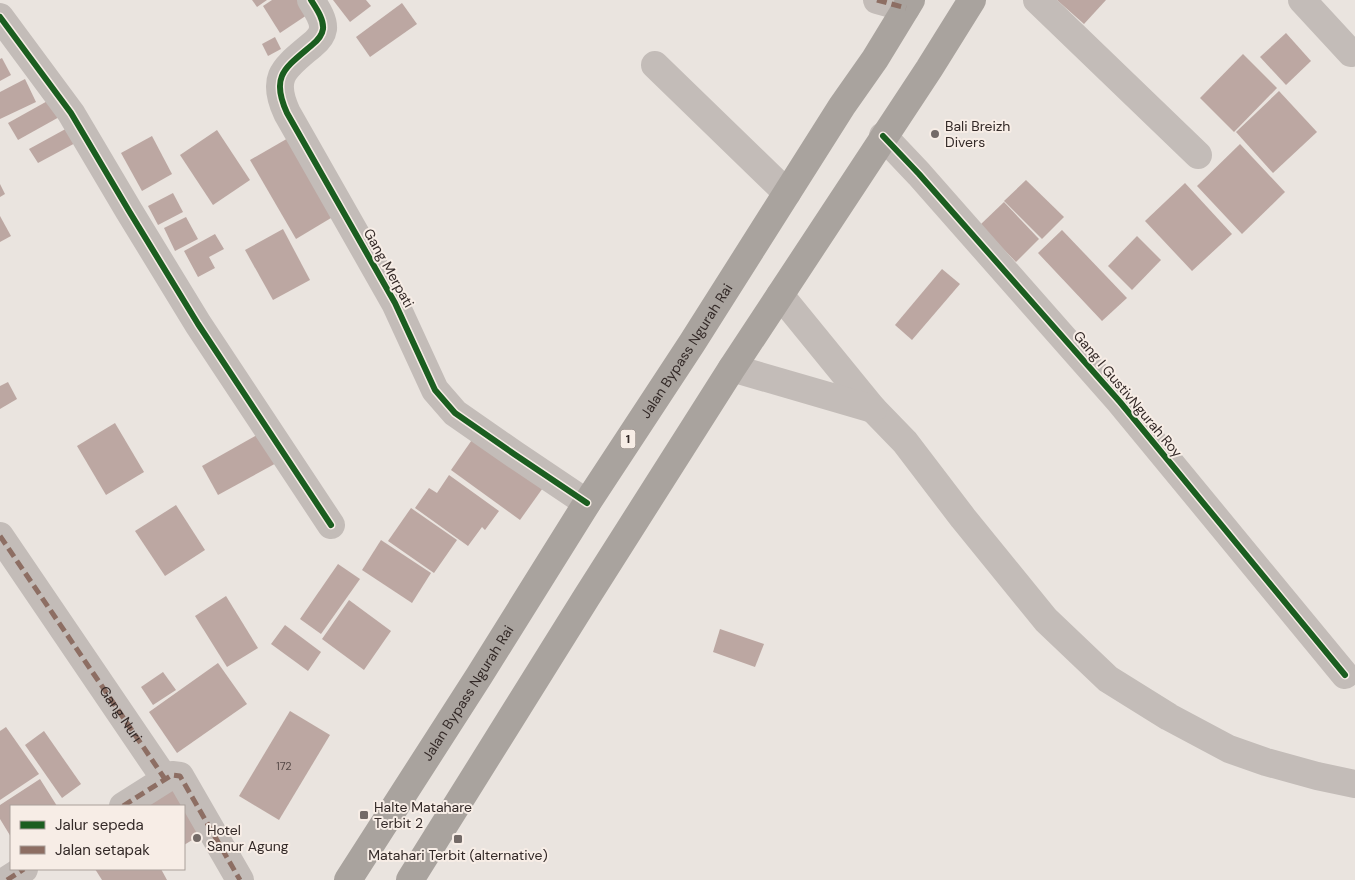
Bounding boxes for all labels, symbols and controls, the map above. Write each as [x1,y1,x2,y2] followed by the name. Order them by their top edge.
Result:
[945,117,1010,151] place label: Bali Breizh Divers
[929,128,941,140] marker: Bali Breizh Divers
[360,225,418,311] street label: Gang Merpati
[636,280,736,422] street label: Jalan Bypass Ngurah Rai
[1070,327,1186,461] street label: Gang I GustivNgurah Roy
[620,429,636,448] road number: 1
[418,622,517,764] street label: Jalan Bypass Ngurah Rai
[95,682,146,745] street label: Gang Nuri
[276,759,292,773] house number: 172
[374,798,472,832] place label: Halte Matahare Terbit 2
[10,805,185,870] legend
[358,809,370,821] marker: Halte Matahare Terbit 2
[55,815,144,835] text: Jalur sepeda
[207,821,289,855] place label: Hotel Sanur Agung
[191,832,203,844] marker: Hotel Sanur Agung
[452,833,464,845] marker: Matahari Terbit (alternative)
[55,840,150,860] text: Jalan setapak
[368,846,548,864] place label: Matahari Terbit (alternative)

